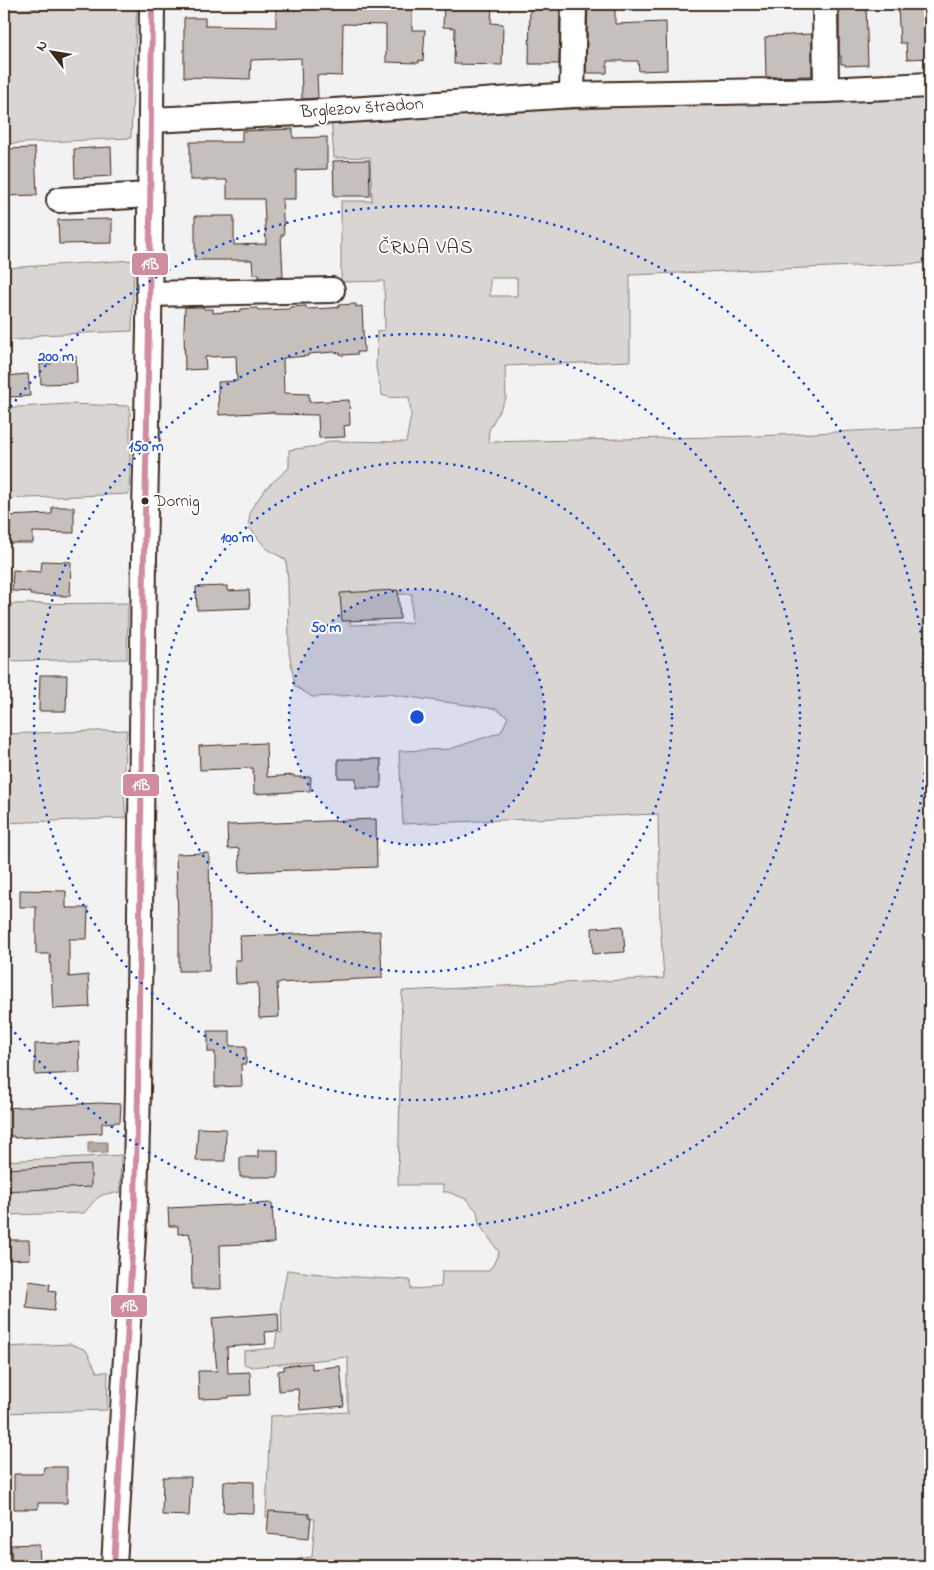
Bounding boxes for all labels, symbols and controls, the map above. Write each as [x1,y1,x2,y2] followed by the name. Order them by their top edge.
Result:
[28,28,78,78] north arrow
[31,37,54,56] text: N
[299,92,425,127] street label: Brglezov štradon
[378,234,474,263] district label: ČRNA VAS
[131,252,169,276] line badge: 19B
[141,255,160,276] text: 19B
[37,346,74,368] text: 200 m
[128,436,164,458] text: 150 m
[153,489,200,516] place label: Dornig
[140,496,150,506] marker: Dornig
[220,527,254,549] text: 100 m
[311,617,342,639] text: 50 m
[408,708,426,726] centre of rings
[122,773,160,797] line badge: 19B
[132,776,151,797] text: 19B
[110,1294,148,1318] line badge: 19B
[120,1297,139,1318] text: 19B

